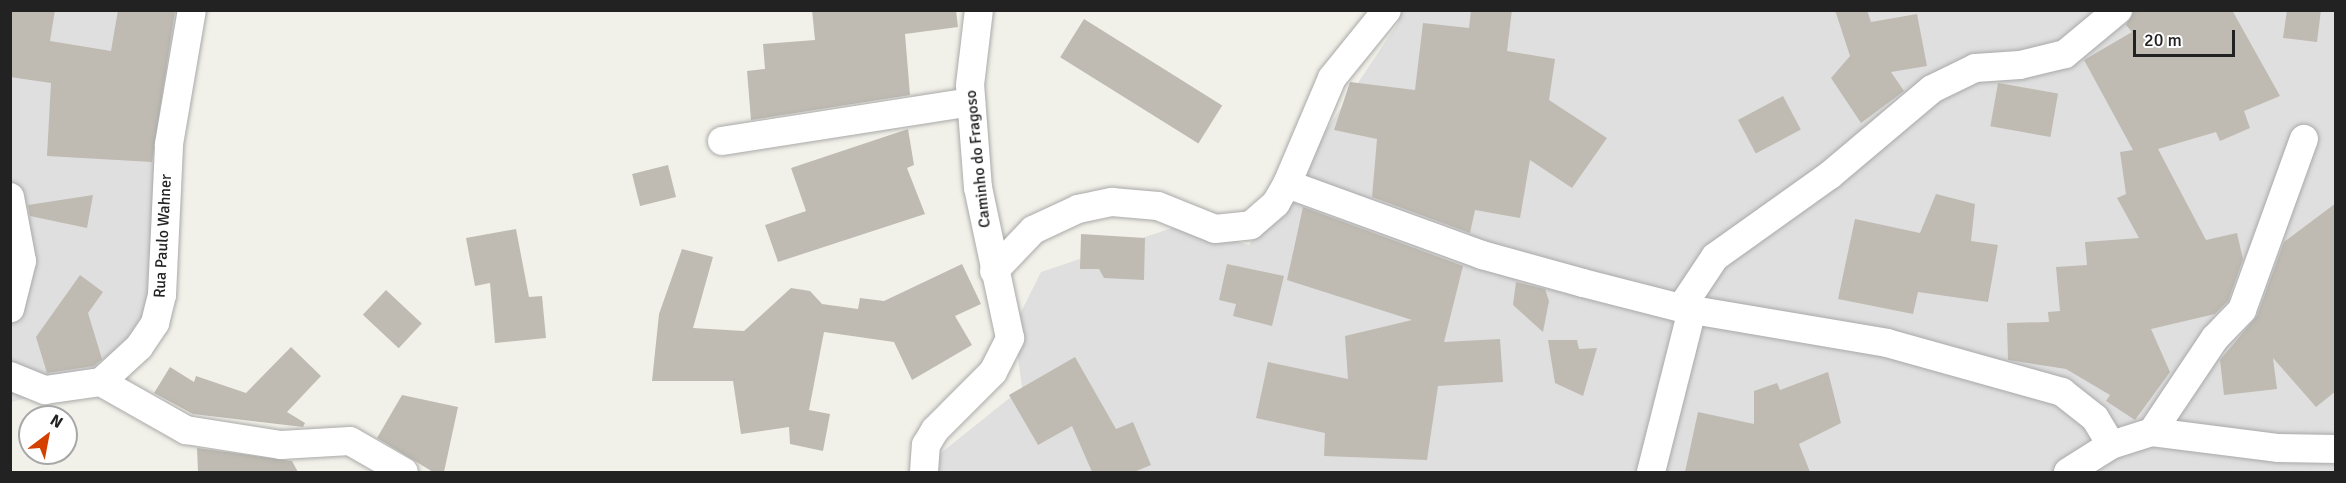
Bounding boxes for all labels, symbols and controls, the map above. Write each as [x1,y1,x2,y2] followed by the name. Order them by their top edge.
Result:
[2136,18,2238,56] scale bar
[2144,29,2182,51] text: 20 m
[961,89,995,229] street label: Caminho do Fragoso
[150,174,176,298] street label: Rua Paulo Wahner
[18,405,78,465] north arrow
[46,410,66,433] text: N

